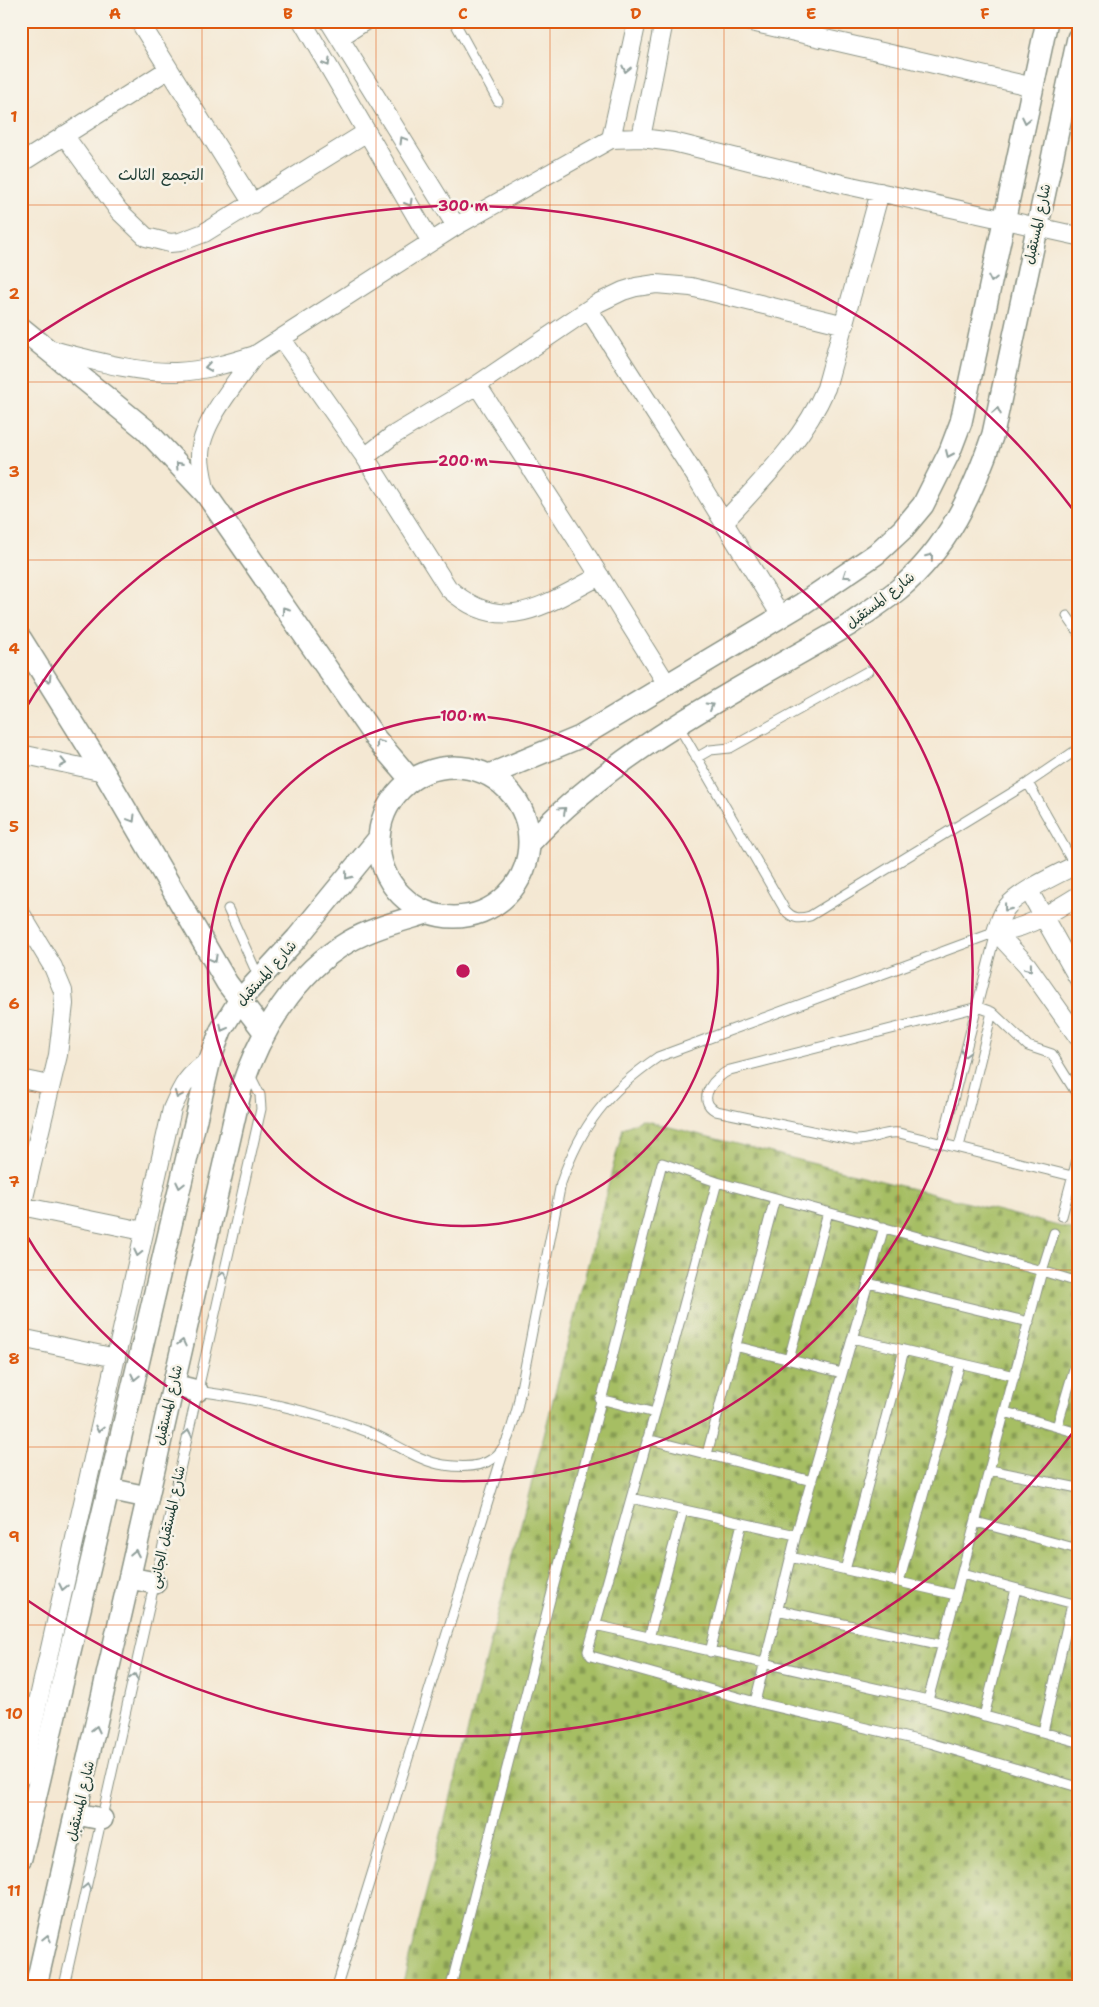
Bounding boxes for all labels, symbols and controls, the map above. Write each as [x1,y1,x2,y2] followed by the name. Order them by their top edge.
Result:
[109,3,121,24] text: A
[283,3,293,24] text: B
[458,3,468,24] text: C
[630,3,642,24] text: D
[806,3,816,24] text: E
[980,3,990,24] text: F
[320,58,330,67] one-way arrow
[622,64,632,73] one-way arrow
[10,106,18,127] text: 1
[1022,116,1032,125] one-way arrow
[400,137,409,146] one-way arrow
[118,164,204,186] district label: التجمع الثالث
[1020,182,1055,266] street label: شارع المستقبل
[438,196,488,216] text: 300 m
[402,198,412,207] one-way arrow
[987,275,998,284] one-way arrow
[8,283,20,304] text: 2
[203,361,211,372] one-way arrow
[992,407,1002,415] one-way arrow
[944,449,955,458] one-way arrow
[438,451,488,471] text: 200 m
[8,461,20,482] text: 3
[176,462,185,471] one-way arrow
[925,554,933,563] one-way arrow
[842,568,919,633] street label: شارع المستقبل
[842,569,852,578] one-way arrow
[283,607,291,616] one-way arrow
[8,638,20,659] text: 4
[42,674,52,683] one-way arrow
[705,703,714,713] one-way arrow
[440,706,486,726] text: 100 m
[376,739,385,749] one-way arrow
[58,757,67,767] one-way arrow
[558,807,567,816] one-way arrow
[125,813,135,822] one-way arrow
[9,816,19,837] text: 5
[345,871,354,880] one-way arrow
[1005,902,1013,911] one-way arrow
[232,936,301,1010] street label: شارع المستقبل
[208,954,218,963] one-way arrow
[454,962,472,980] centre of rings
[1023,962,1032,972] one-way arrow
[8,993,20,1014] text: 6
[219,1023,229,1032] one-way arrow
[961,1050,971,1058] one-way arrow
[174,1091,184,1099] one-way arrow
[8,1171,20,1192] text: 7
[175,1180,186,1189] one-way arrow
[133,1248,144,1257] one-way arrow
[217,1270,228,1279] one-way arrow
[176,1339,187,1348] one-way arrow
[8,1348,20,1369] text: 8
[150,1363,187,1447] street label: شارع المستقبل
[130,1372,141,1381] one-way arrow
[94,1424,105,1433] one-way arrow
[182,1429,193,1438] one-way arrow
[145,1464,190,1590] street label: شارع المستقبل الجانبى
[8,1526,20,1547] text: 9
[130,1549,140,1558] one-way arrow
[58,1583,69,1591] one-way arrow
[128,1673,139,1682] one-way arrow
[5,1703,23,1724] text: 10
[90,1724,101,1733] one-way arrow
[62,1759,99,1843] street label: شارع المستقبل
[7,1880,21,1901] text: 11
[81,1883,92,1892] one-way arrow
[41,1934,52,1943] one-way arrow

